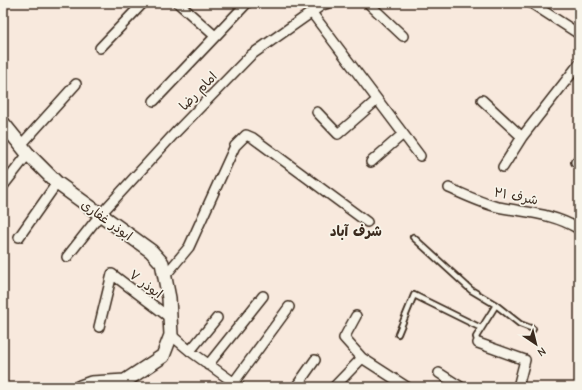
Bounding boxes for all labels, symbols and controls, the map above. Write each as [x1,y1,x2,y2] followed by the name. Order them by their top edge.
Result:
[176,69,222,115] street label: امام رضا
[493,184,539,208] street label: شرف ۲۱
[78,196,135,244] street label: ابوذر غفاری
[330,223,382,240] district label: شرف آباد
[126,267,166,302] street label: ابوذر ۷
[516,324,556,364] north arrow
[535,344,548,359] text: N

